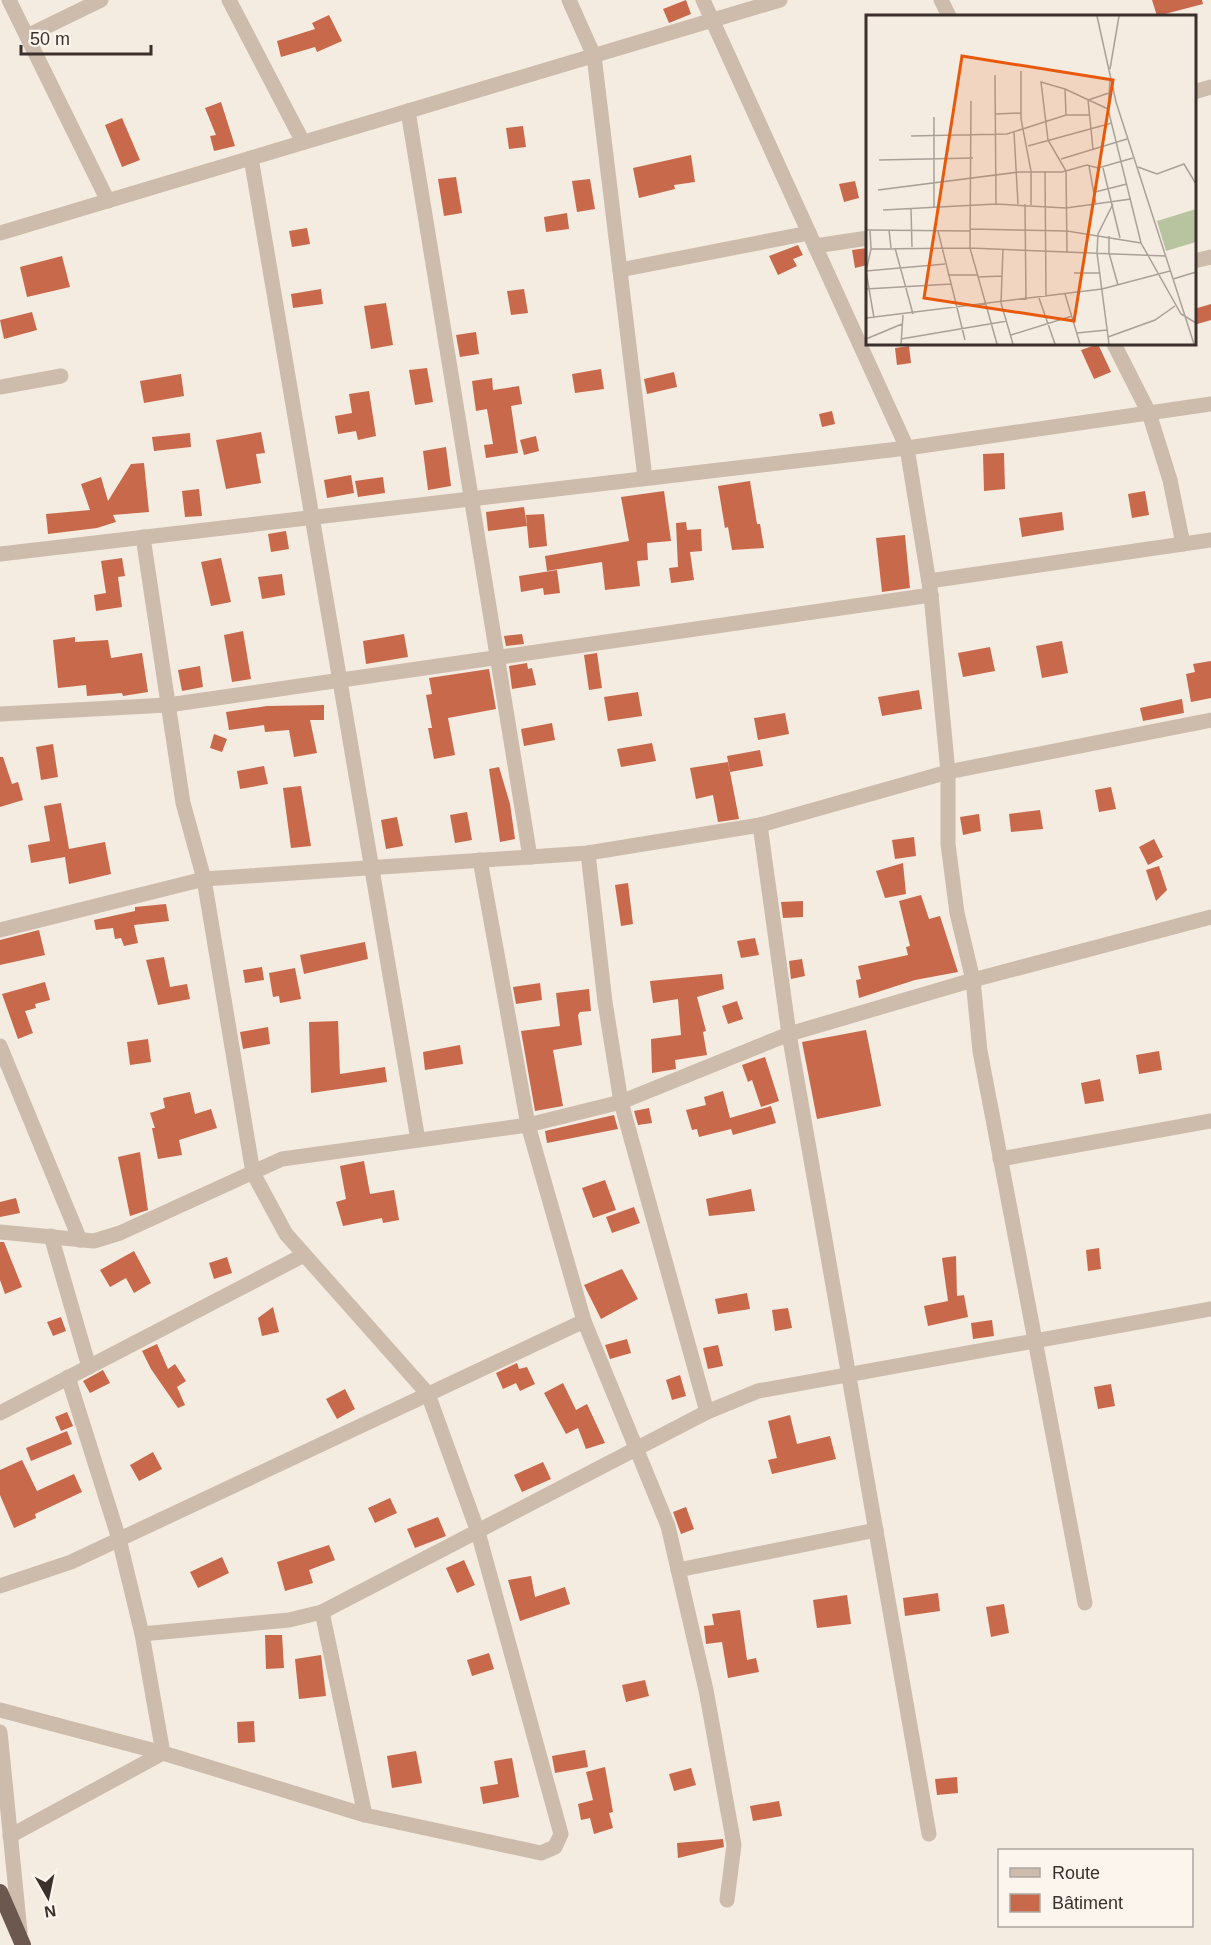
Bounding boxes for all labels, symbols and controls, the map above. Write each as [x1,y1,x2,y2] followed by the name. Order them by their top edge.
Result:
[866,15,1196,345] inset map
[21,18,152,56] scale bar
[30,29,70,49] text: 50 m
[998,1849,1193,1927] legend
[1052,1863,1100,1883] text: Route
[18,1867,78,1927] north arrow
[1052,1893,1123,1913] text: Bâtiment
[43,1902,57,1921] text: N

